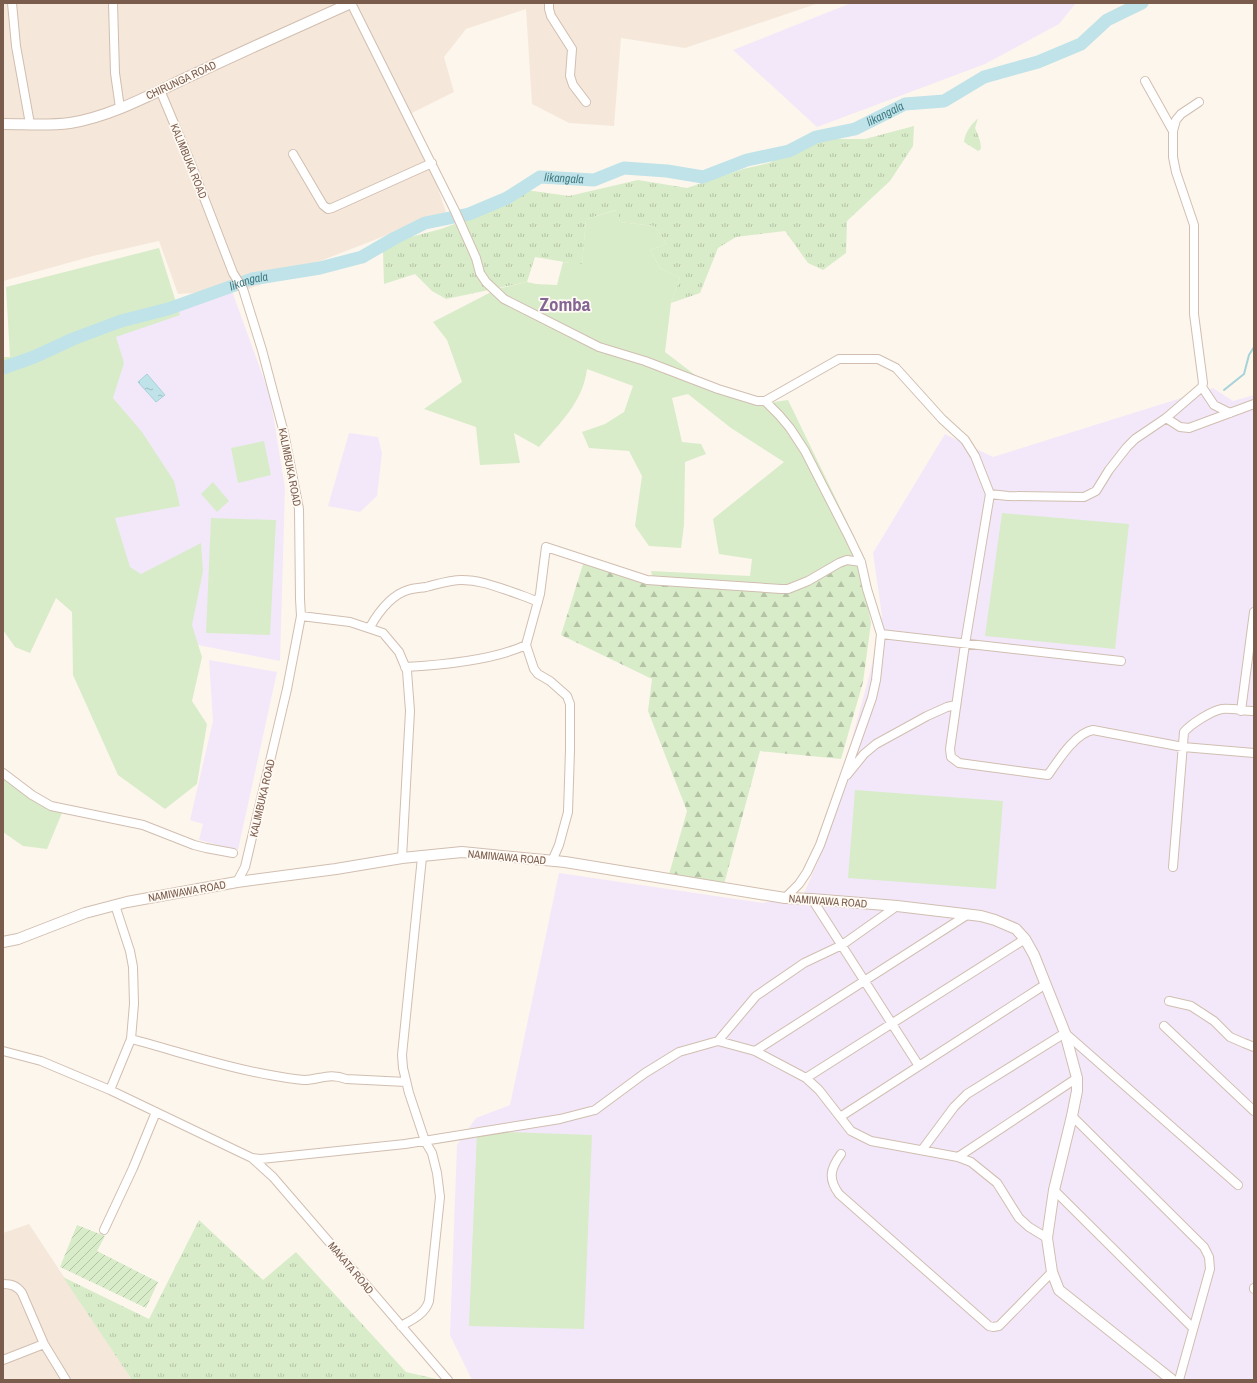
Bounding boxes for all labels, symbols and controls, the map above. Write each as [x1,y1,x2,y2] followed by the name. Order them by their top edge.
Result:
[144,58,218,102] street label: CHIRUNGA ROAD
[864,98,907,130] water label: likangala
[168,121,210,201] street label: KALIMBUKA ROAD
[544,169,585,187] water label: likangala
[227,268,270,294] water label: likangala
[539,291,591,317] district label: Zomba
[276,427,304,507] street label: KALIMBUKA ROAD
[246,758,278,838] street label: KALIMBUKA ROAD
[467,847,547,867] street label: NAMIWAWA ROAD
[147,877,227,905] street label: NAMIWAWA ROAD
[788,891,868,911] street label: NAMIWAWA ROAD
[325,1239,377,1297] street label: MAKATA ROAD

